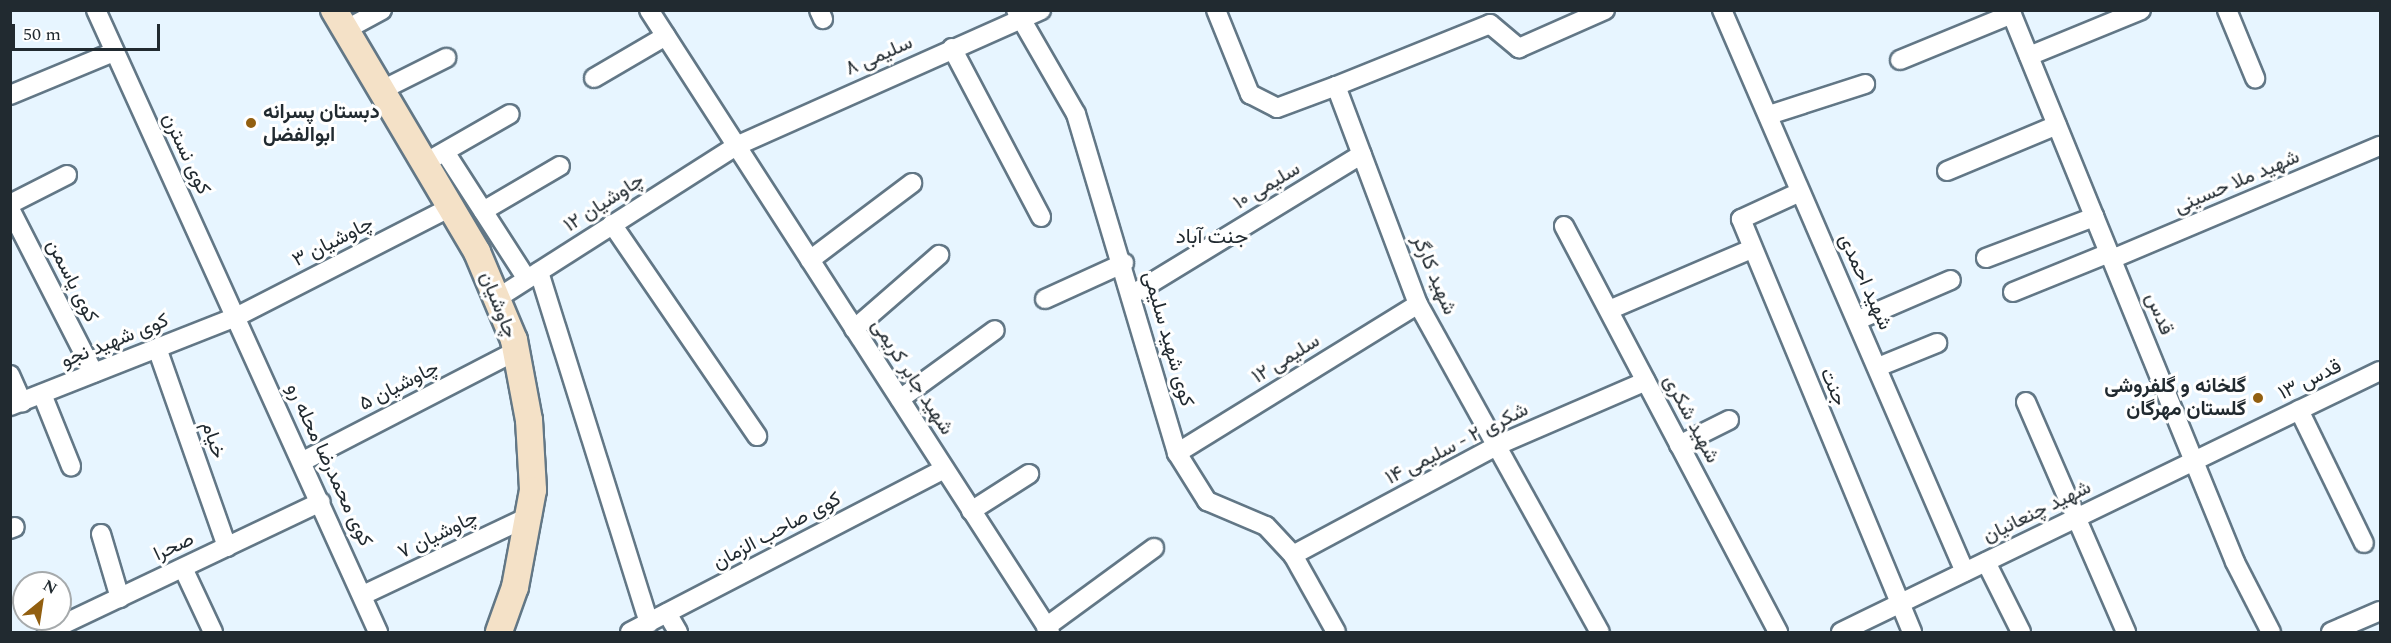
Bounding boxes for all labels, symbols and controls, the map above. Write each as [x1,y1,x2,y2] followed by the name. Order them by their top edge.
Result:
[15,12,164,50] scale bar
[23,21,61,48] text: 50 m
[842,31,916,81] street label: سلیمی ۸
[263,100,380,147] place label: دبستان پسرانه ابوالفضل
[157,109,215,199] street label: کوی نسترن
[244,116,258,130] marker: دبستان پسرانه ابوالفضل
[2171,145,2303,219] street label: شهید ملا حسینی
[1229,157,1305,215] street label: سلیمی ۱۰
[559,168,649,238] street label: چاوشیان ۱۲
[289,211,377,273] street label: چاوشیان ۳
[1176,224,1248,250] district label: جنت آباد
[1833,230,1897,334] street label: شهید احمدی
[1406,231,1462,319] street label: شهید کارگر
[41,235,103,327] street label: کوی یاسمن
[474,268,522,342] street label: چاوشیان
[1137,269,1199,409] street label: کوی شهید سلیمی
[2140,289,2178,339] street label: قدس
[58,309,172,373] street label: کوی شهید نجو
[866,315,958,439] street label: شهید جابر کریمی
[1248,329,1324,389] street label: سلیمی ۱۲
[2274,354,2346,406] street label: قدس ۱۳
[355,356,443,416] street label: چاوشیان ۵
[1814,364,1852,410] street label: جنت
[1658,371,1724,467] street label: شهید شکری
[2104,374,2246,421] place label: گلخانه و گلفروشی گلستان مهرگان
[281,380,377,550] street label: کوی محمدرضا محله رو
[2251,391,2265,405] marker: گلخانه و گلفروشی گلستان مهرگان
[1382,398,1532,490] street label: شکری ۲ - سلیمی ۱۴
[196,418,230,462] street label: خیام
[1979,476,2095,548] street label: شهید چنعانیان
[709,487,845,575] street label: کوی صاحب الزمان
[394,505,482,565] street label: چاوشیان ۷
[150,527,198,567] street label: صحرا
[12,571,72,631] north arrow
[38,573,62,601] text: N

